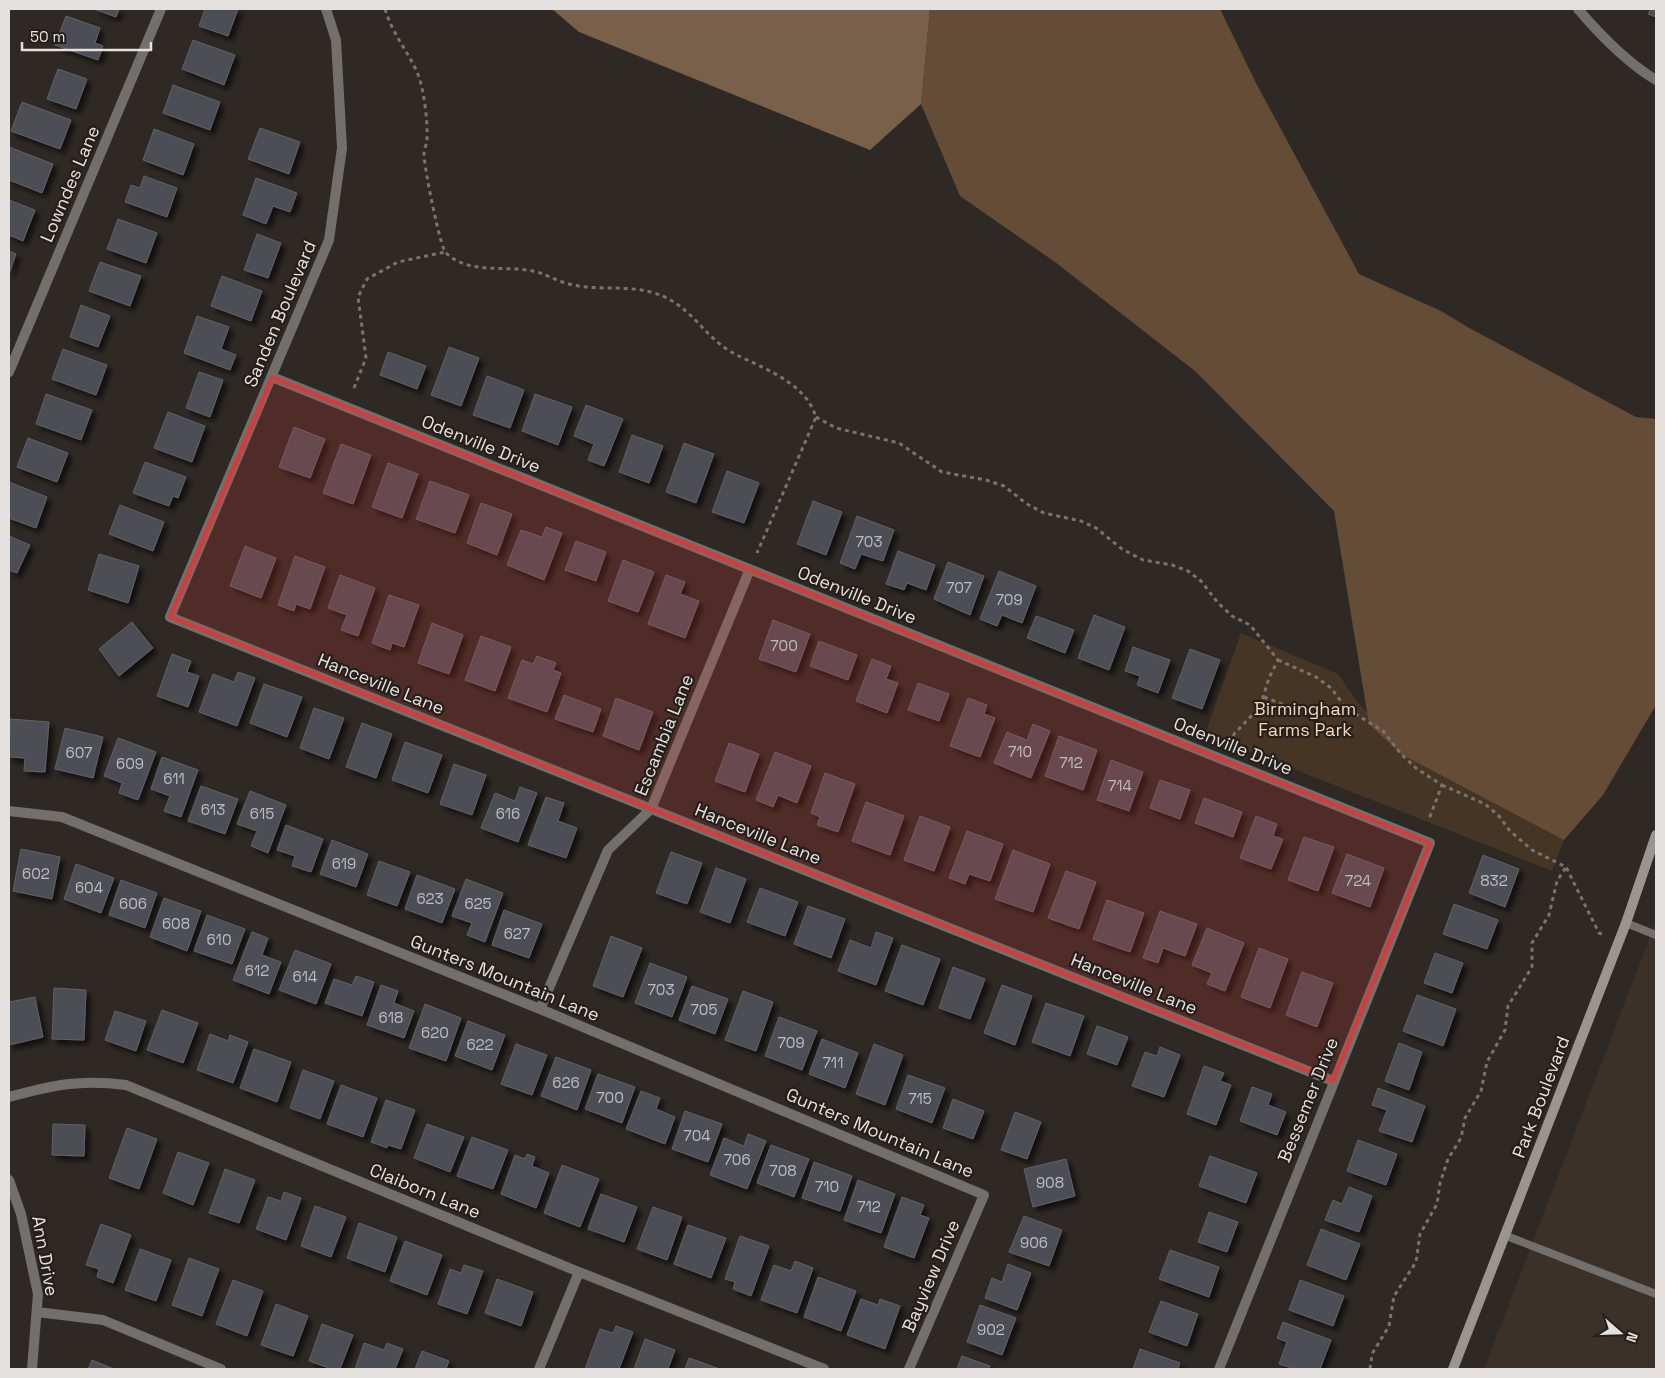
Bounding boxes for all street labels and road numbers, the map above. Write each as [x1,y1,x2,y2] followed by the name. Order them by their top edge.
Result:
[35,122,104,246] street label: Lowndes Lane
[238,237,321,391] street label: Sanden Boulevard
[418,409,544,478] street label: Odenville Drive
[794,560,920,629] street label: Odenville Drive
[315,648,448,719] street label: Hanceville Lane
[629,671,698,799] street label: Escambia Lane
[1170,711,1296,780] street label: Odenville Drive
[692,798,825,869] street label: Hanceville Lane
[407,929,603,1026] street label: Gunters Mountain Lane
[1068,948,1201,1019] street label: Hanceville Lane
[1507,1033,1574,1161] street label: Park Boulevard
[1272,1034,1343,1166] street label: Bessemer Drive
[783,1082,978,1183] street label: Gunters Mountain Lane
[366,1158,484,1223] street label: Claiborn Lane
[27,1214,64,1298] street label: Ann Drive
[897,1216,965,1335] street label: Bayview Drive

